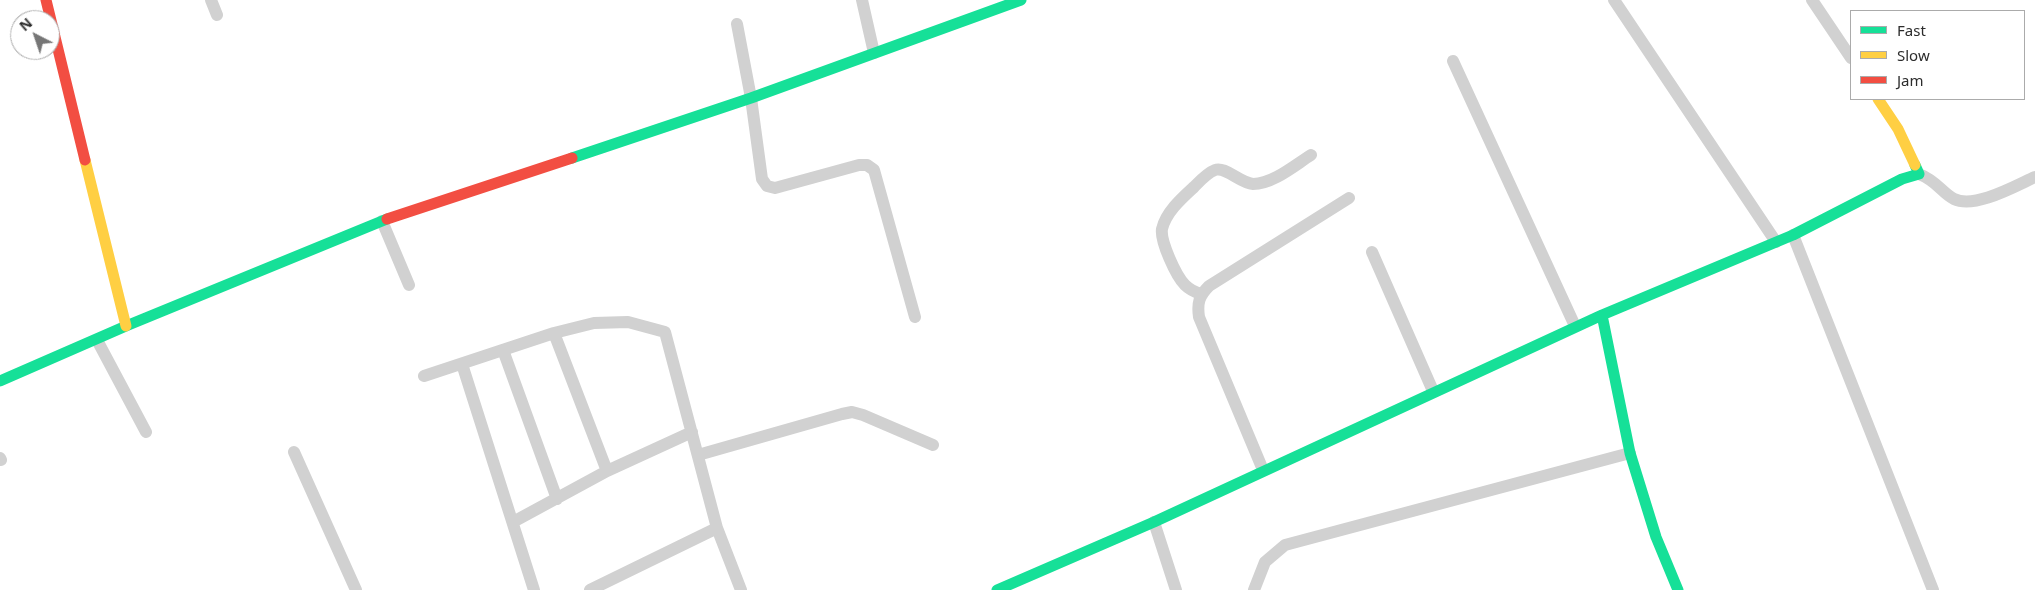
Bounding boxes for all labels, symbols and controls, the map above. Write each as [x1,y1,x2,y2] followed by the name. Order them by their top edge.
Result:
[10,10,60,60] north arrow
[1850,10,2025,100] legend
[15,13,36,35] text: N
[1897,20,1926,40] text: Fast
[1897,45,1930,65] text: Slow
[1897,70,1924,90] text: Jam

